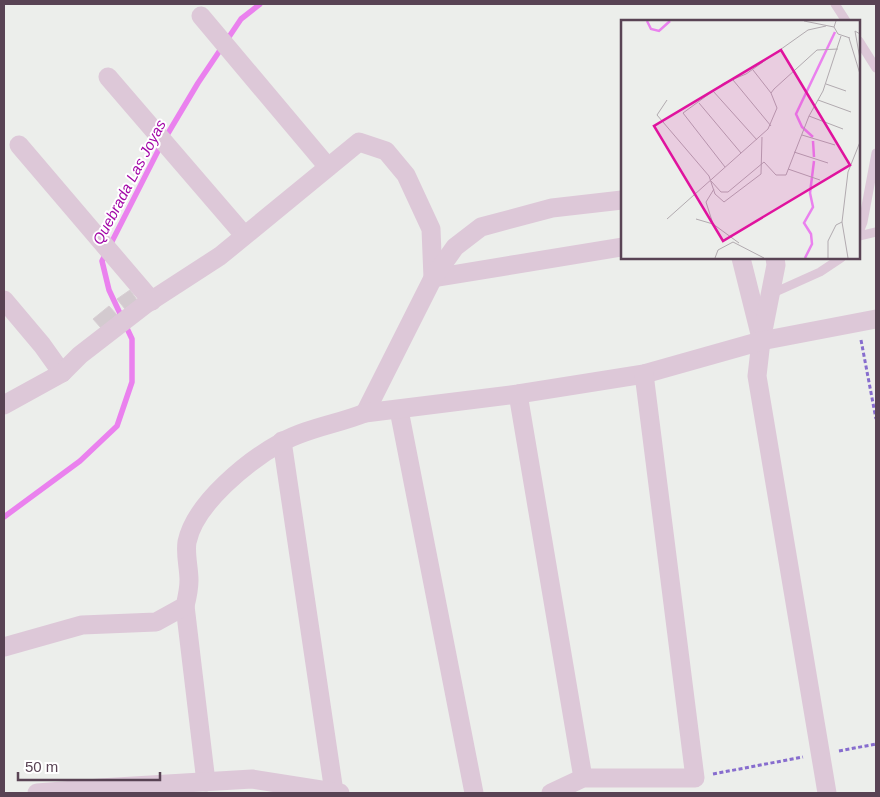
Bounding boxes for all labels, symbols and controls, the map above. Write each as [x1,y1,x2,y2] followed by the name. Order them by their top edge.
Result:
[621,20,860,259] inset map
[89,116,169,247] water label: Quebrada Las Joyas
[18,750,160,782] scale bar
[25,758,58,775] text: 50 m

